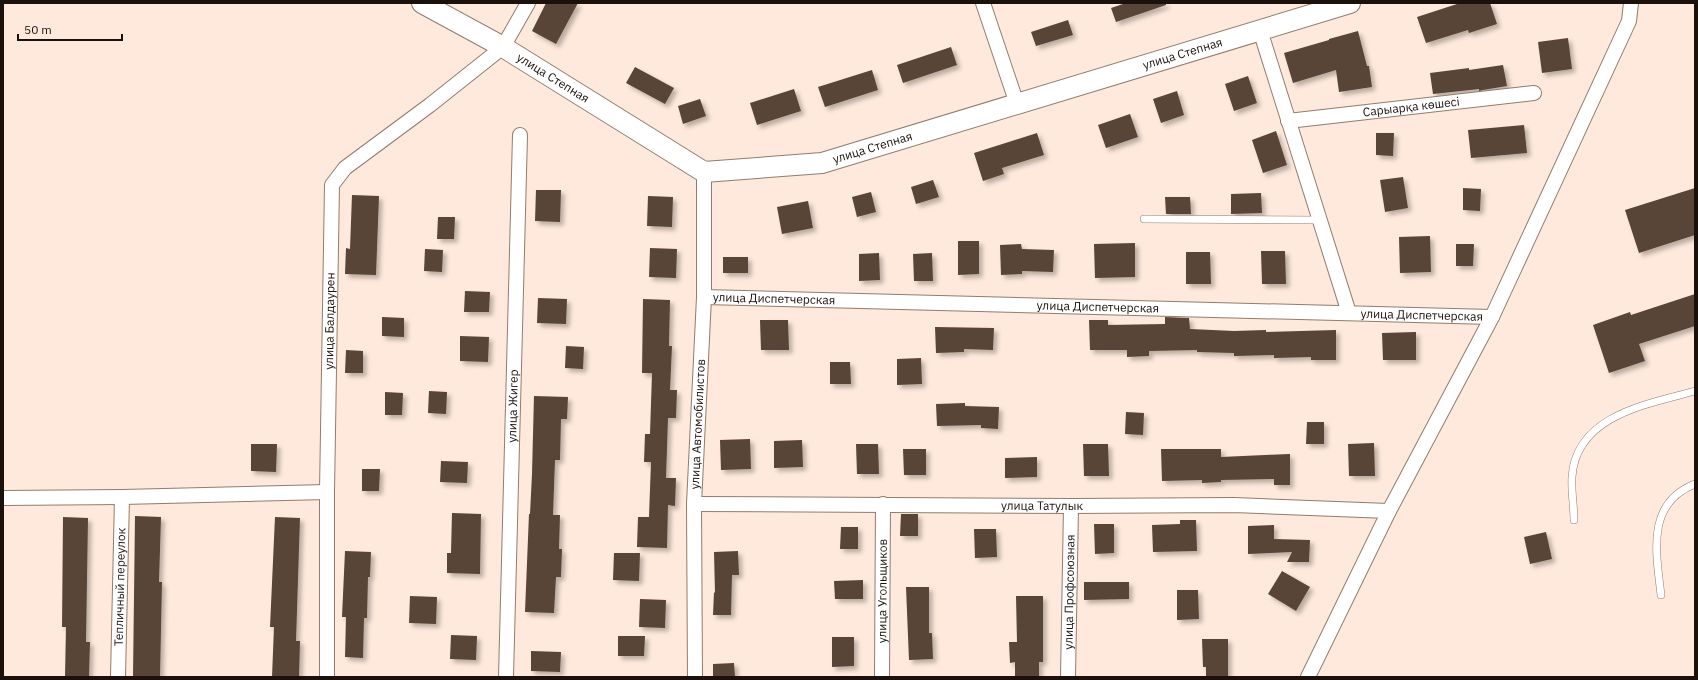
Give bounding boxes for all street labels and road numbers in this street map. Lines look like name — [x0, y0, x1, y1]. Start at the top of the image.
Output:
street label: улица Степная — [1141, 34, 1224, 72]
street label: улица Степная — [514, 49, 592, 106]
street label: Сарыарқа көшесі — [1362, 94, 1460, 119]
street label: улица Степная — [831, 128, 914, 166]
street label: улица Балдаурен — [321, 272, 338, 370]
street label: улица Диспетчерская — [713, 289, 835, 307]
street label: улица Диспетчерская — [1037, 297, 1159, 316]
street label: улица Диспетчерская — [1360, 306, 1483, 324]
street label: улица Автомобилистов — [687, 359, 708, 490]
street label: улица Жигер — [504, 369, 521, 443]
street label: улица Татулык — [1001, 498, 1083, 513]
street label: Тепличный переулок — [111, 527, 128, 646]
street label: улица Профсоюзная — [1060, 534, 1077, 650]
street label: улица Угольщиков — [874, 539, 890, 643]

